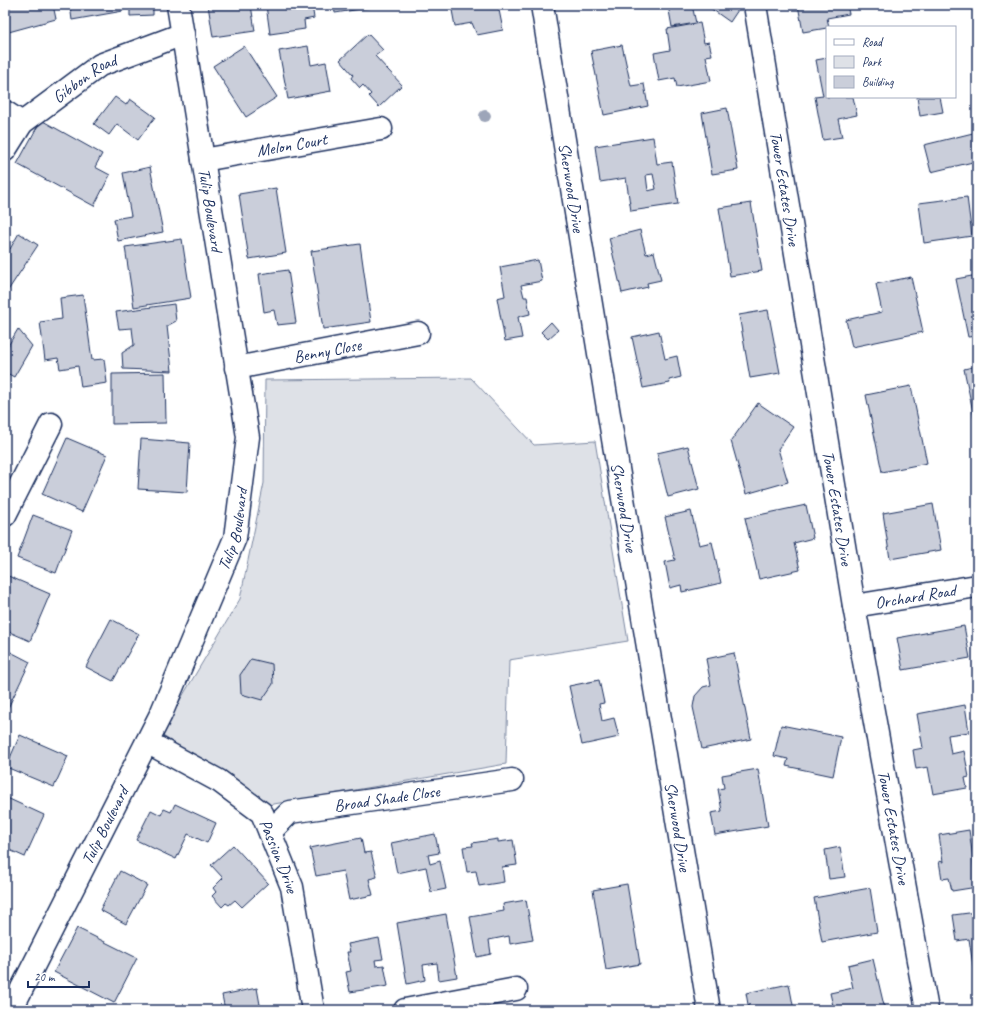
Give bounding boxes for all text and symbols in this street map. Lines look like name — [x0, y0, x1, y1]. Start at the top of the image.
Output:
legend — [826, 26, 956, 98]
text: Road — [862, 34, 884, 50]
street label: Gibbon Road — [48, 49, 122, 108]
text: Park — [862, 54, 883, 70]
text: Building — [862, 74, 894, 90]
street label: Melon Court — [255, 128, 331, 161]
street label: Tower Estates Drive — [765, 130, 805, 249]
street label: Sherwood Drive — [554, 141, 589, 235]
street label: Tulip Boulevard — [194, 167, 228, 256]
street label: Benny Close — [292, 334, 364, 368]
street label: Tower Estates Drive — [818, 450, 857, 569]
street label: Sherwood Drive — [606, 461, 642, 555]
street label: Tulip Boulevard — [213, 484, 253, 573]
street label: Orchard Road — [873, 579, 959, 613]
street label: Tower Estates Drive — [873, 769, 914, 888]
street label: Broad Shade Close — [333, 780, 442, 817]
street label: Tulip Boulevard — [77, 781, 134, 868]
street label: Sherwood Drive — [660, 781, 696, 874]
street label: Passion Drive — [255, 816, 303, 896]
scale bar — [28, 963, 89, 989]
text: 20 m — [34, 969, 56, 985]

